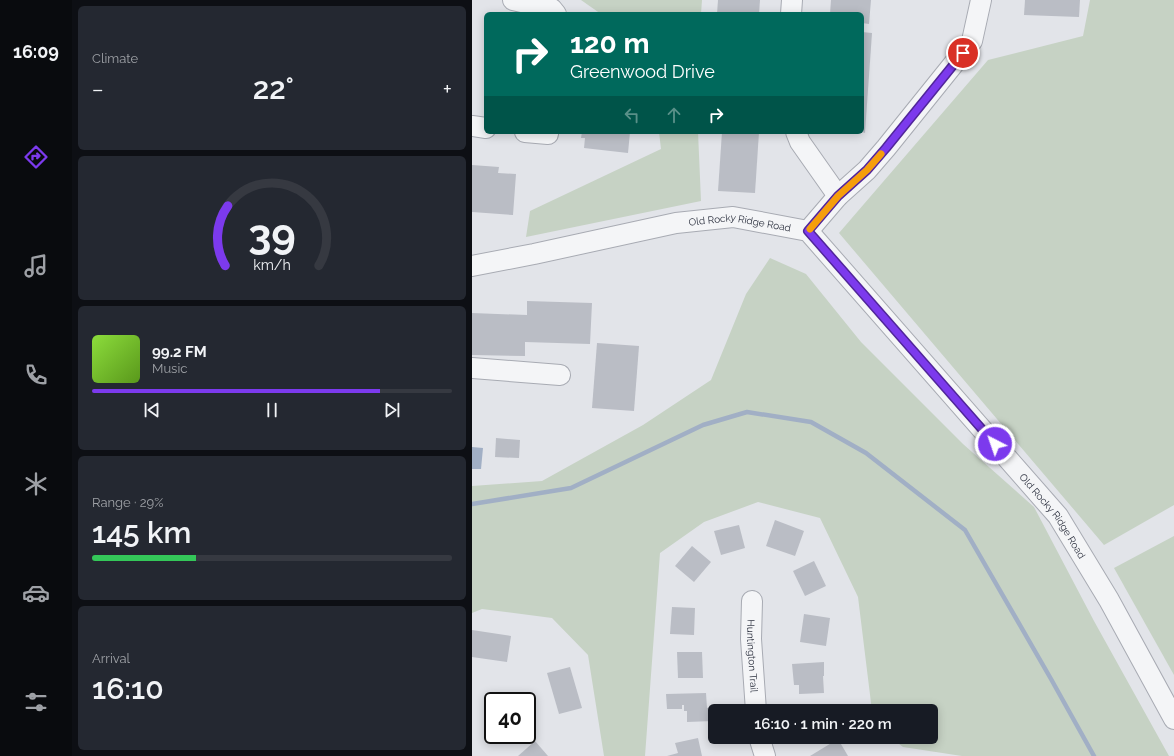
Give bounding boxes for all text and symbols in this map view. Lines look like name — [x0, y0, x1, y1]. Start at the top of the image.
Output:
text: 120 m — [570, 27, 650, 60]
icon: right — [504, 28, 556, 80]
pin — [946, 36, 980, 70]
text: 16:09 — [13, 41, 59, 62]
icon: arrive — [952, 42, 974, 64]
text: Climate — [92, 51, 138, 66]
text: Greenwood Drive — [570, 61, 715, 82]
text: 22° — [253, 71, 294, 106]
text: − — [92, 76, 104, 102]
text: + — [443, 76, 452, 102]
icon: left — [621, 104, 643, 126]
icon: ahead — [663, 104, 685, 126]
icon: right — [705, 104, 727, 126]
icon: directions — [22, 143, 50, 171]
text: 39 — [248, 210, 296, 259]
street label: Old Rocky Ridge Road — [688, 212, 792, 234]
icon: music — [22, 252, 50, 280]
text: km/h — [253, 257, 291, 273]
text: 99.2 FM — [152, 343, 207, 361]
icon: phone — [22, 361, 50, 389]
text: Music — [152, 361, 187, 376]
icon: previous — [141, 399, 163, 421]
icon: pause — [261, 399, 283, 421]
icon: next — [381, 399, 403, 421]
position arrow — [974, 423, 1016, 465]
icon: climate — [22, 470, 50, 498]
street label: Old Rocky Ridge Road — [1017, 471, 1087, 561]
text: Range · 29% — [92, 495, 163, 510]
text: 145 km — [92, 515, 191, 550]
icon: car — [22, 579, 50, 607]
street label: Huntington Trail — [745, 619, 760, 693]
text: Arrival — [92, 651, 130, 666]
text: 16:10 — [92, 671, 164, 706]
icon: filters — [22, 688, 50, 716]
speed limit sign: 40 — [484, 692, 536, 744]
text: 16:10 · 1 min · 220 m — [754, 715, 892, 733]

